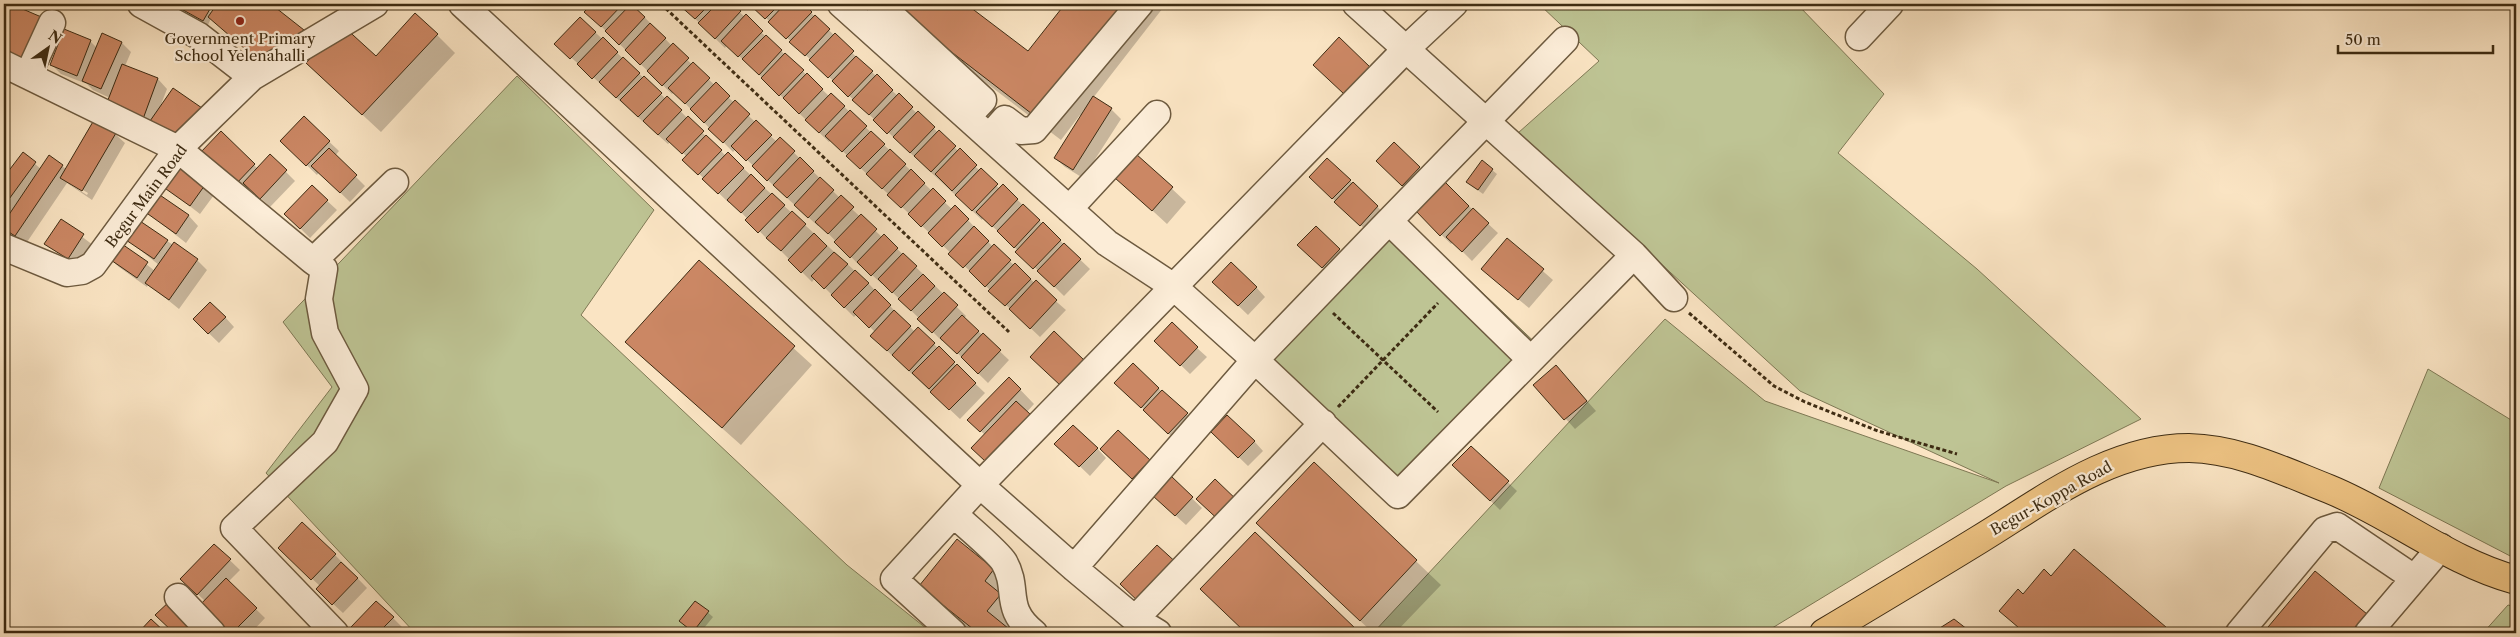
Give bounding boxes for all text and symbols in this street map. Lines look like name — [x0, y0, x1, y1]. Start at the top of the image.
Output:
marker: Government Primary School Yelenahalli — [234, 15, 246, 27]
north arrow — [22, 22, 72, 72]
scale bar — [2338, 22, 2492, 54]
text: N — [45, 26, 65, 48]
place label: Government Primary School Yelenahalli — [164, 29, 316, 65]
text: 50 m — [2345, 30, 2381, 49]
street label: Begur Main Road — [101, 141, 191, 251]
street label: Begur-Koppa Road — [1987, 457, 2115, 539]

